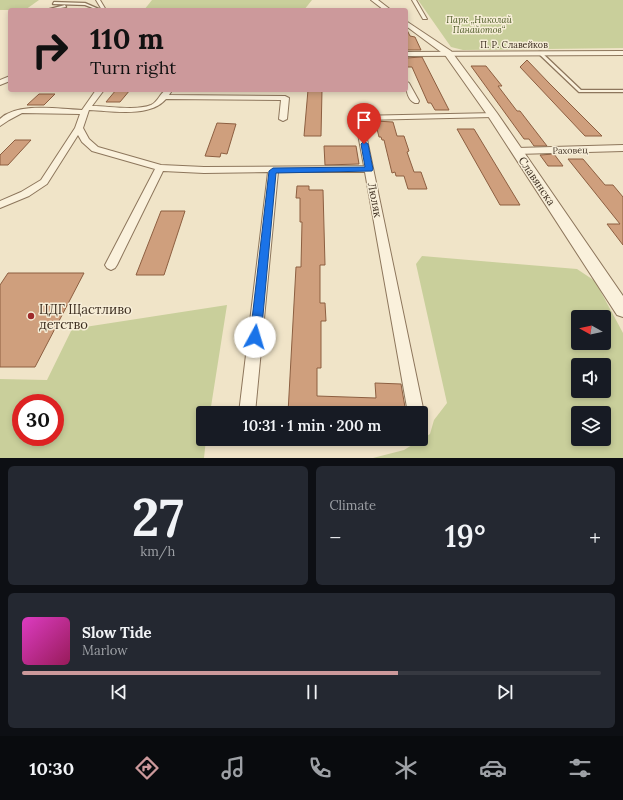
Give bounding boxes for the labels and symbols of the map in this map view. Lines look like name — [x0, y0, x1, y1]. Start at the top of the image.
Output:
park label: Парк „Николай Панайотов“ — [446, 14, 512, 35]
street label: П. Р. Славейков — [480, 39, 548, 50]
pin — [347, 103, 381, 144]
street label: Раховец — [552, 144, 588, 156]
street label: Славянска — [516, 154, 559, 208]
street label: Люляк — [365, 182, 385, 219]
place label: ЦДГ Щастливо детство — [39, 301, 132, 333]
north arrow — [571, 310, 611, 350]
marker: ЦДГ Щастливо детство — [26, 311, 36, 321]
position arrow — [234, 316, 276, 358]
speed limit sign: 30 — [12, 394, 64, 446]

